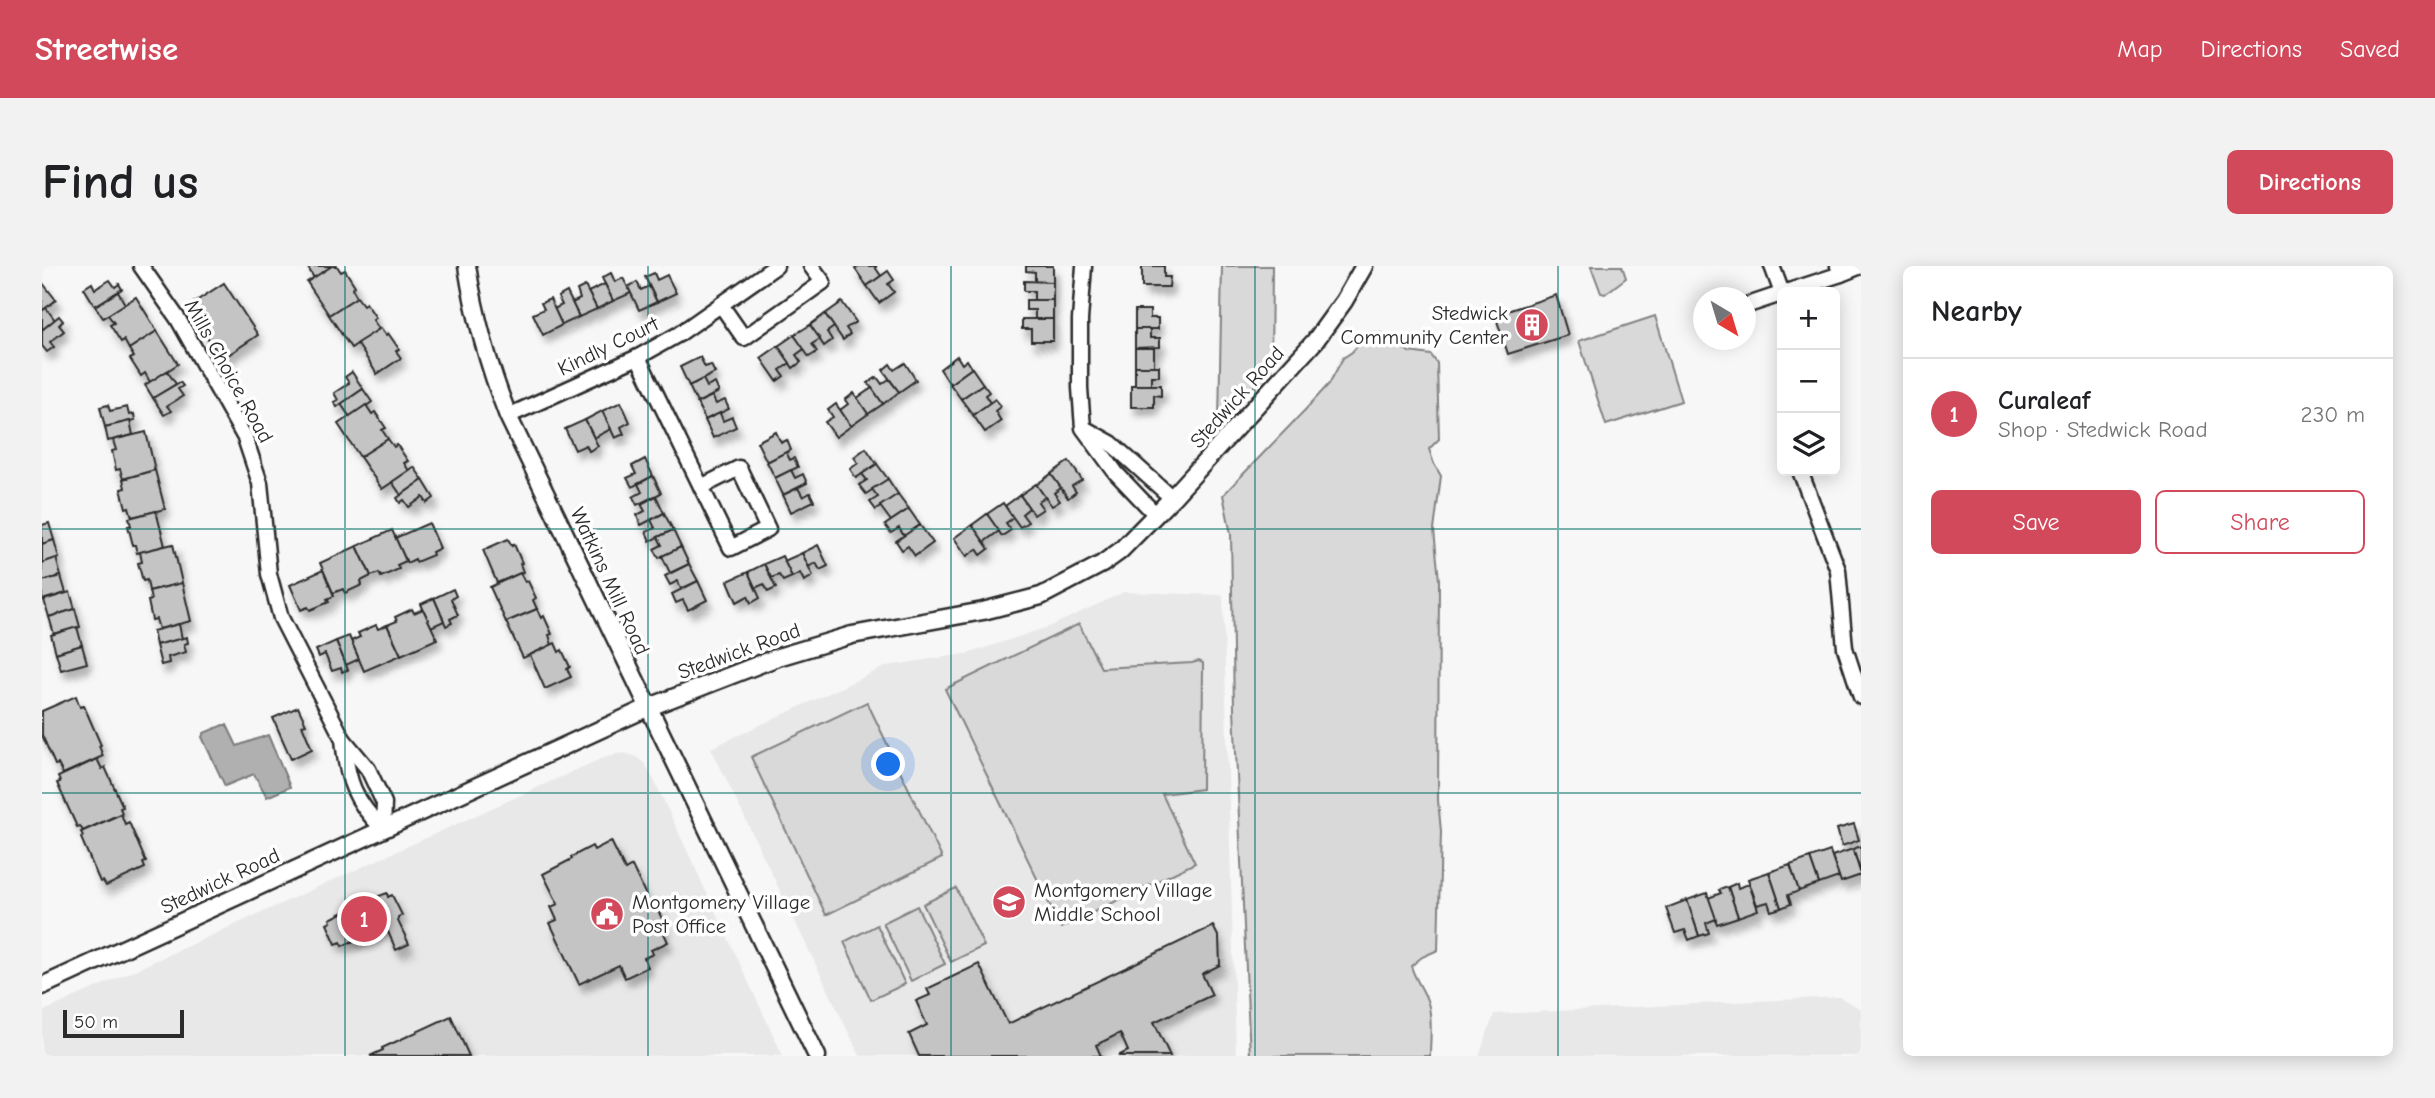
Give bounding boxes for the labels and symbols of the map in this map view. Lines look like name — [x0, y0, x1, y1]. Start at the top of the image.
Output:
north arrow — [1693, 287, 1756, 350]
street label: Mills Choice Road — [180, 295, 278, 447]
place label: Stedwick Community Center — [1340, 301, 1509, 349]
building icon: Stedwick Community Center — [1513, 306, 1551, 344]
street label: Kindly Court — [554, 311, 663, 381]
street label: Stedwick Road — [1185, 341, 1289, 453]
street label: Watkins Mill Road — [565, 503, 655, 659]
street label: Stedwick Road — [674, 618, 804, 684]
your location — [871, 747, 905, 781]
street label: Stedwick Road — [157, 843, 283, 919]
place label: Montgomery Village Middle School — [1034, 878, 1212, 926]
school or university icon: Montgomery Village Middle School — [990, 883, 1028, 921]
place label: Montgomery Village Post Office — [632, 890, 810, 938]
pin: 1 — [341, 893, 387, 945]
public building icon: Montgomery Village Post Office — [588, 895, 626, 933]
scale bar — [63, 1007, 184, 1039]

